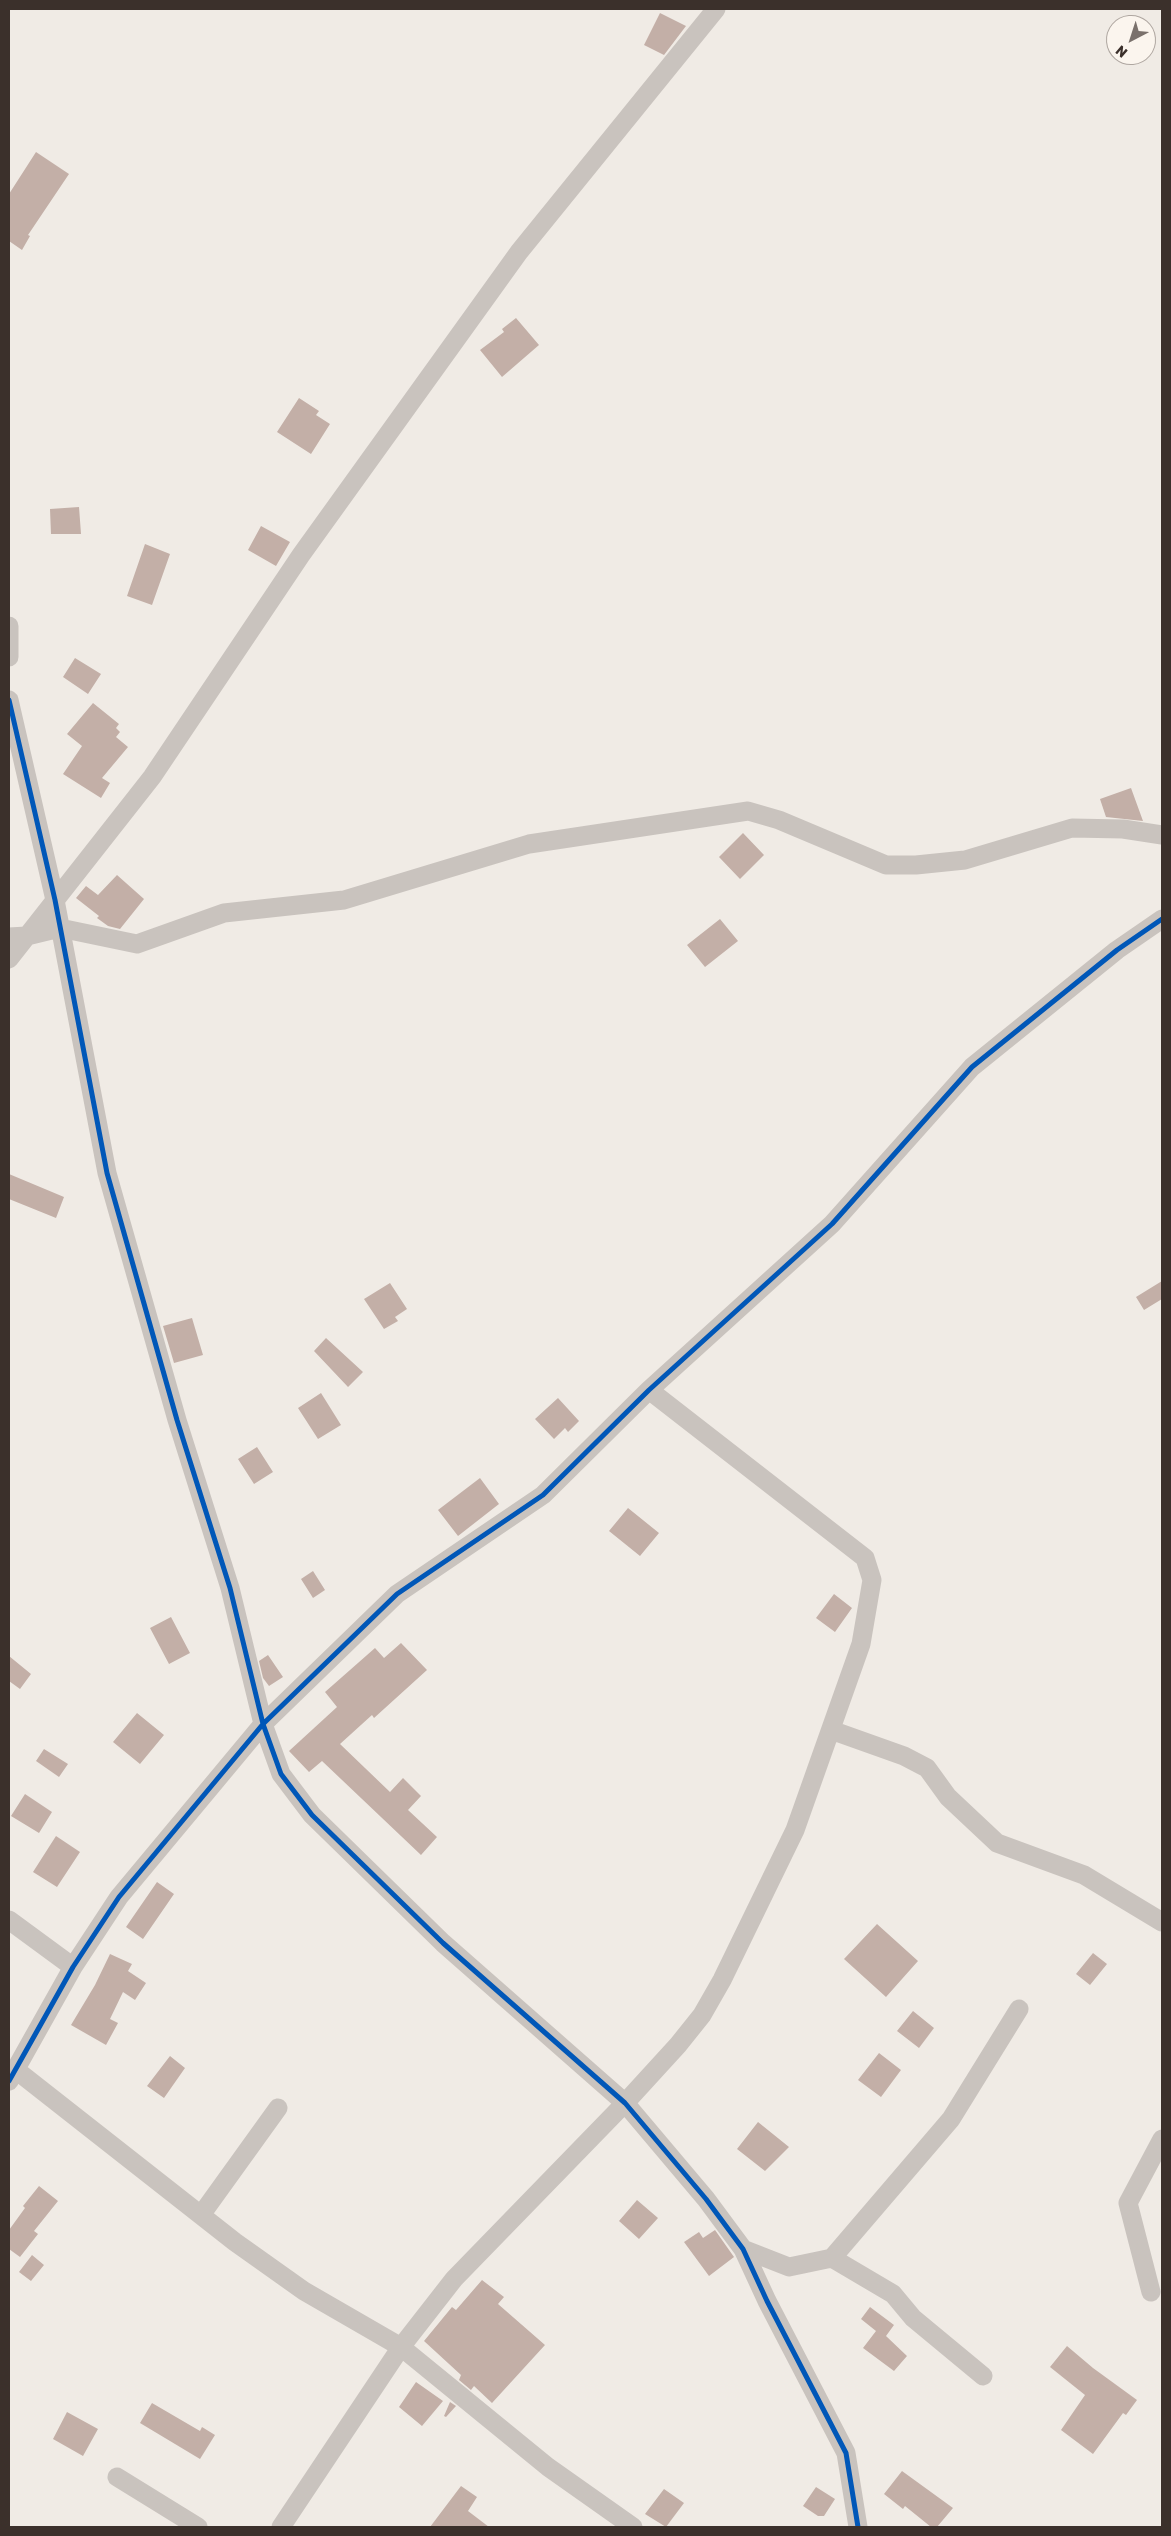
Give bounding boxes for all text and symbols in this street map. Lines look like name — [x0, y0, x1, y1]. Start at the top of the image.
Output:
north arrow — [1106, 15, 1156, 65]
text: N — [1112, 41, 1131, 61]

